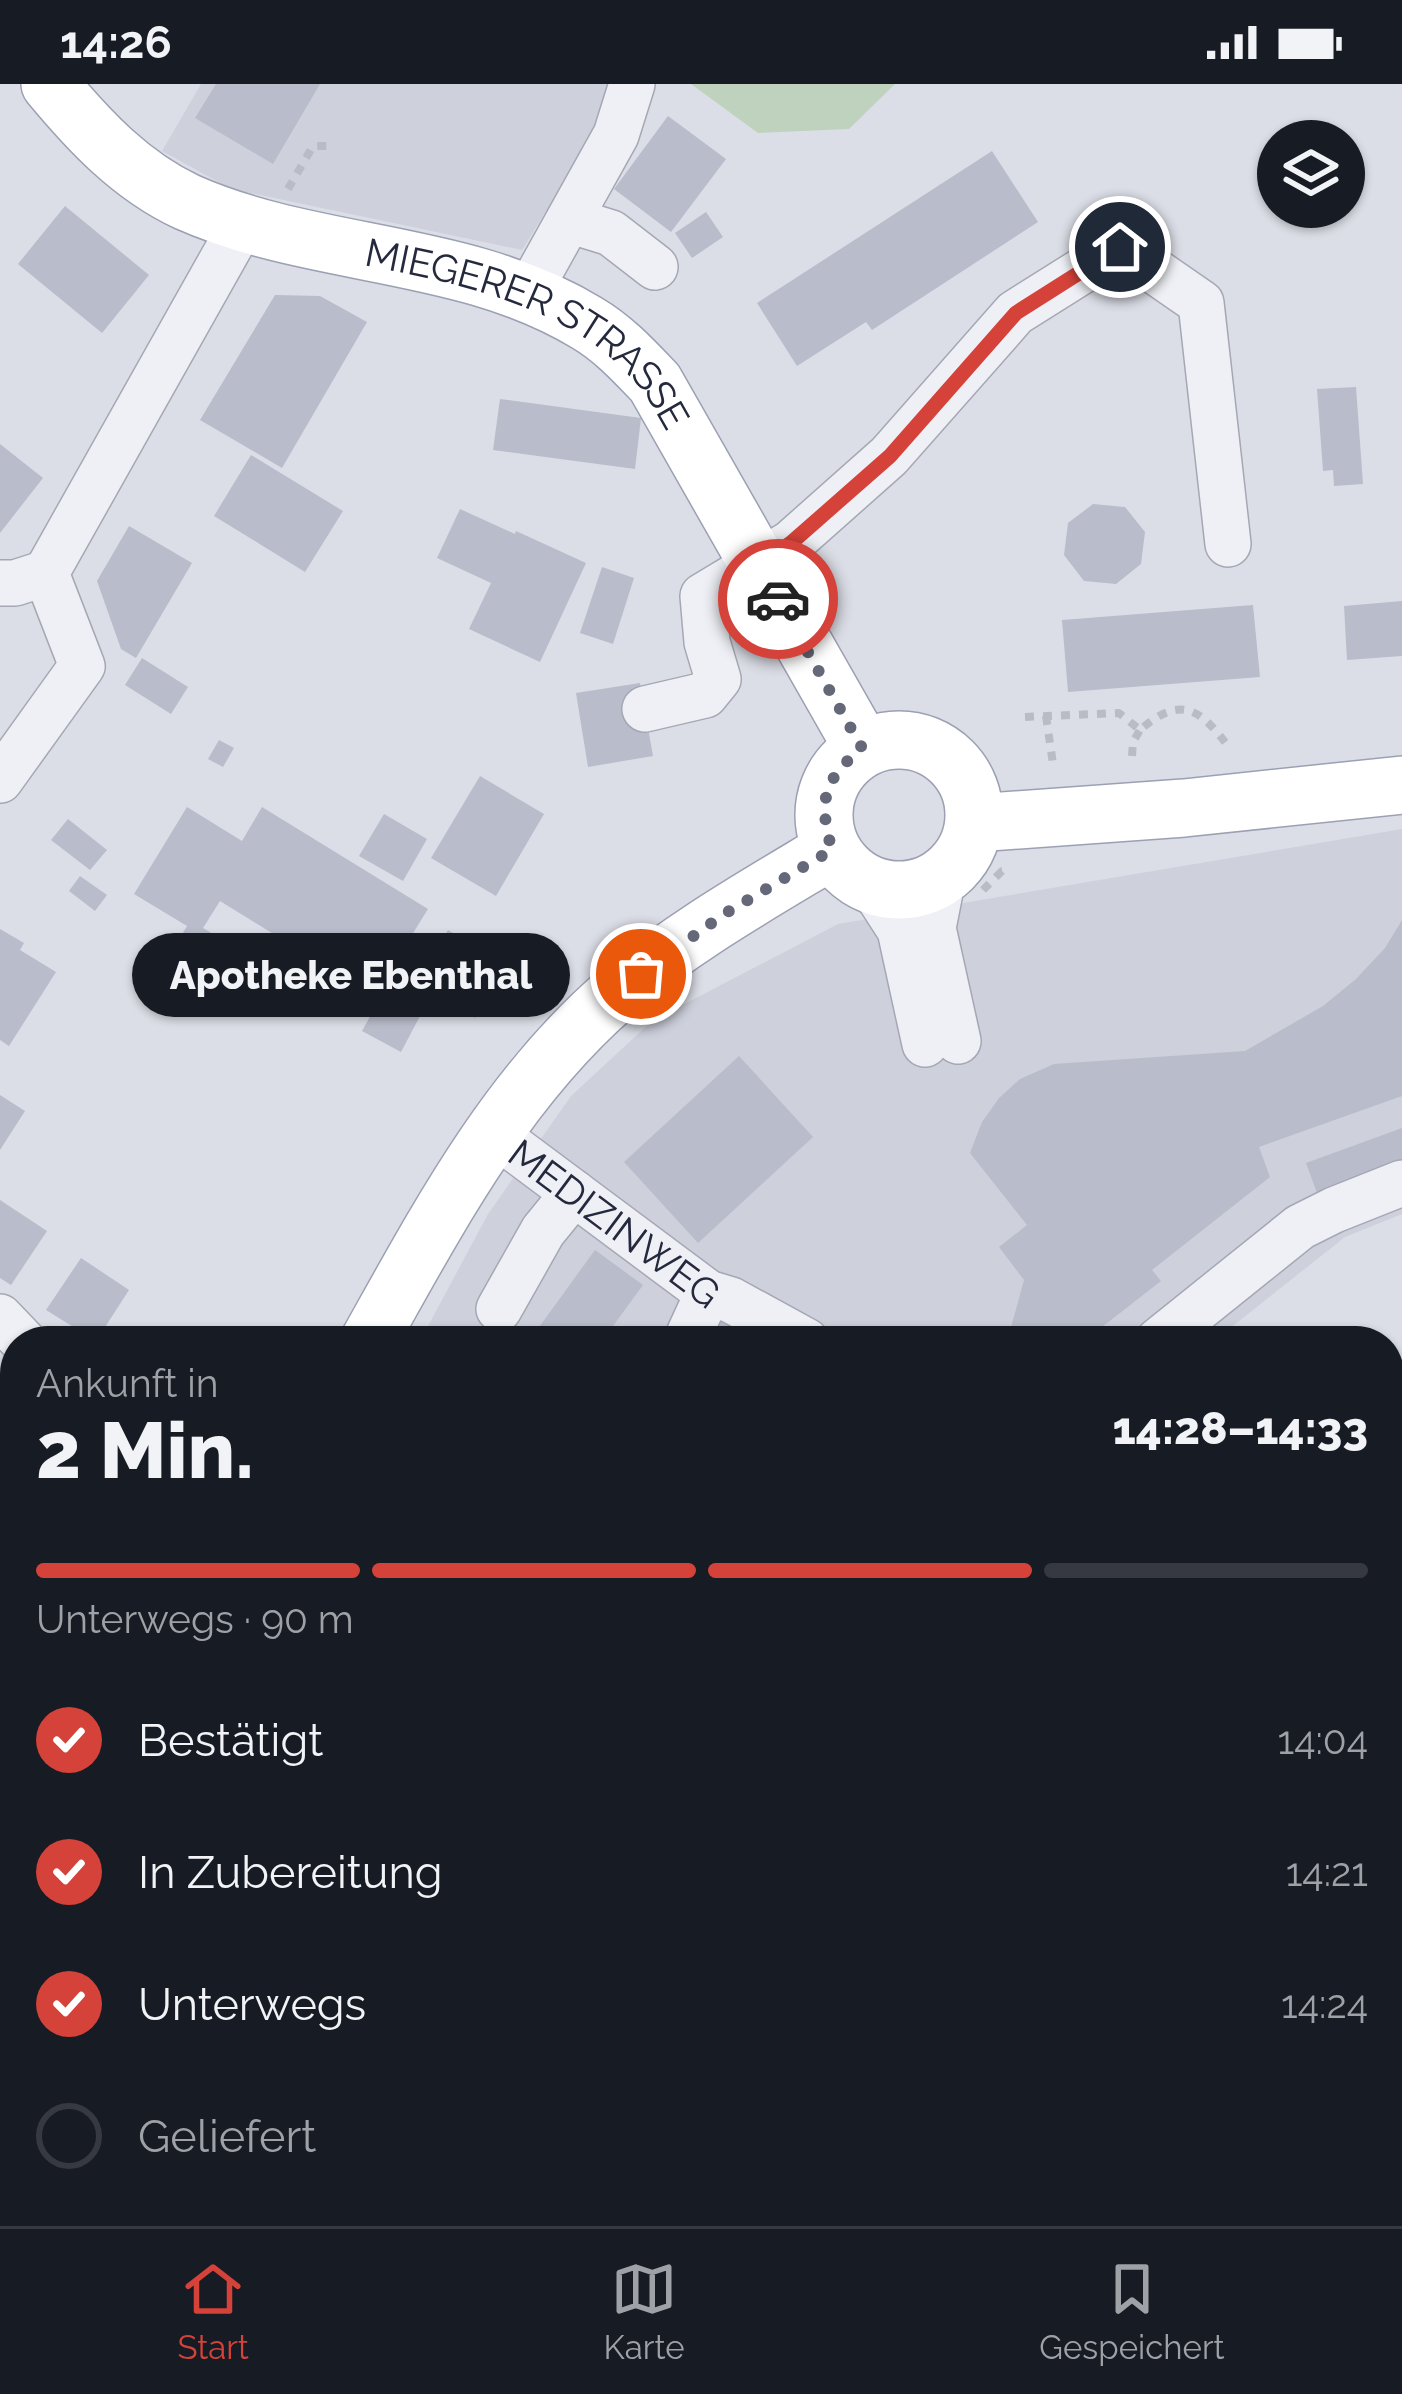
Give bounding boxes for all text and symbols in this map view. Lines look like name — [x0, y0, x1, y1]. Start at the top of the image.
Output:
text: 14:26 — [60, 16, 172, 69]
map controls — [1257, 120, 1365, 228]
button: layers — [1257, 120, 1365, 228]
pin — [1069, 196, 1171, 298]
icon: home — [1087, 214, 1153, 280]
street label: MIEGERER STRASSE — [361, 229, 699, 437]
courier — [718, 539, 838, 659]
icon: car — [745, 566, 811, 632]
pin — [590, 923, 692, 1025]
callout: Apotheke Ebenthal — [131, 932, 569, 1016]
icon: bag — [608, 941, 674, 1007]
text: Apotheke Ebenthal — [170, 952, 532, 998]
street label: MEDIZINWEG — [500, 1130, 729, 1317]
text: Ankunft in — [36, 1360, 219, 1406]
text: 14:28–14:33 — [1112, 1402, 1368, 1455]
text: 2 Min. — [36, 1405, 254, 1496]
text: Unterwegs · 90 m — [36, 1596, 354, 1642]
icon: check — [36, 1707, 102, 1773]
text: Bestätigt — [138, 1714, 323, 1767]
text: 14:04 — [1278, 1717, 1368, 1763]
icon: check — [36, 1839, 102, 1905]
text: In Zubereitung — [138, 1846, 443, 1899]
text: 14:21 — [1286, 1849, 1368, 1895]
icon: check — [36, 1971, 102, 2037]
text: Unterwegs — [138, 1978, 366, 2031]
text: 14:24 — [1281, 1981, 1368, 2027]
text: Geliefert — [138, 2110, 316, 2163]
tab: Start — [177, 2256, 249, 2367]
tab: Karte — [604, 2256, 685, 2367]
tab: Gespeichert — [1039, 2256, 1225, 2367]

